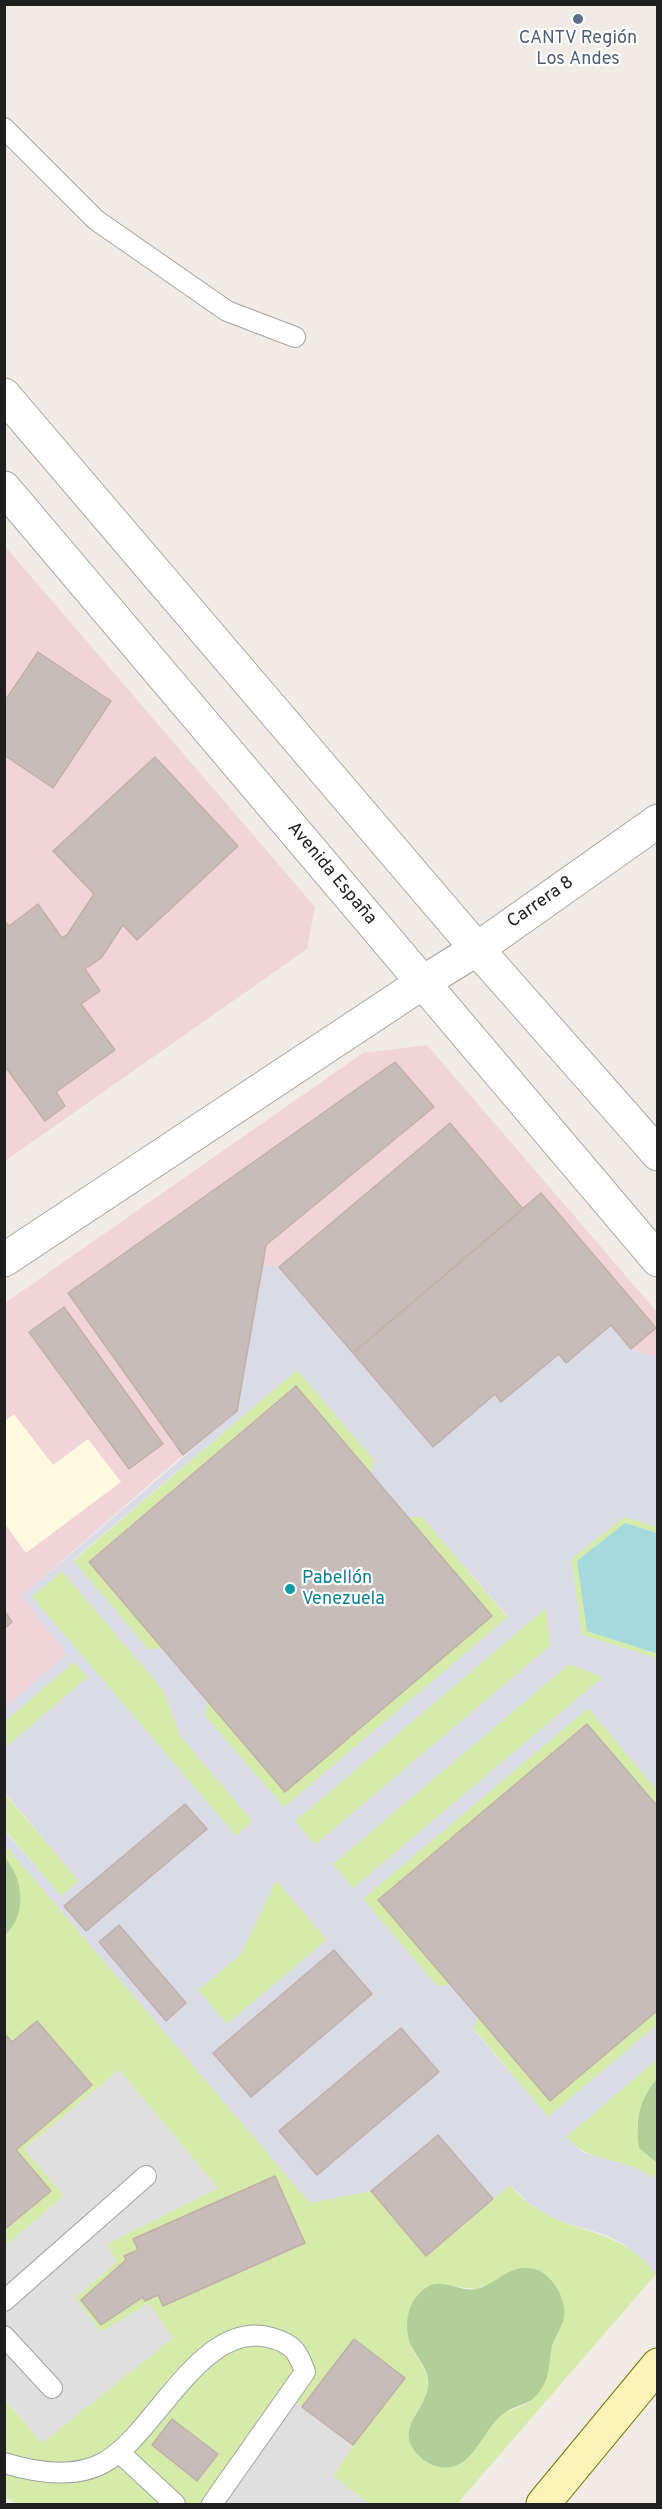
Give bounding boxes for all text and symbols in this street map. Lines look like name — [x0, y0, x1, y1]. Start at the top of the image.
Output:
marker: CANTV Región Los Andes — [571, 12, 585, 26]
place label: CANTV Región Los Andes — [519, 28, 637, 70]
street label: Avenida España — [282, 818, 380, 930]
street label: Carrera 8 — [504, 872, 578, 934]
place label: Pabellón Venezuela — [302, 1568, 385, 1610]
marker: Pabellón Venezuela — [283, 1582, 297, 1596]

